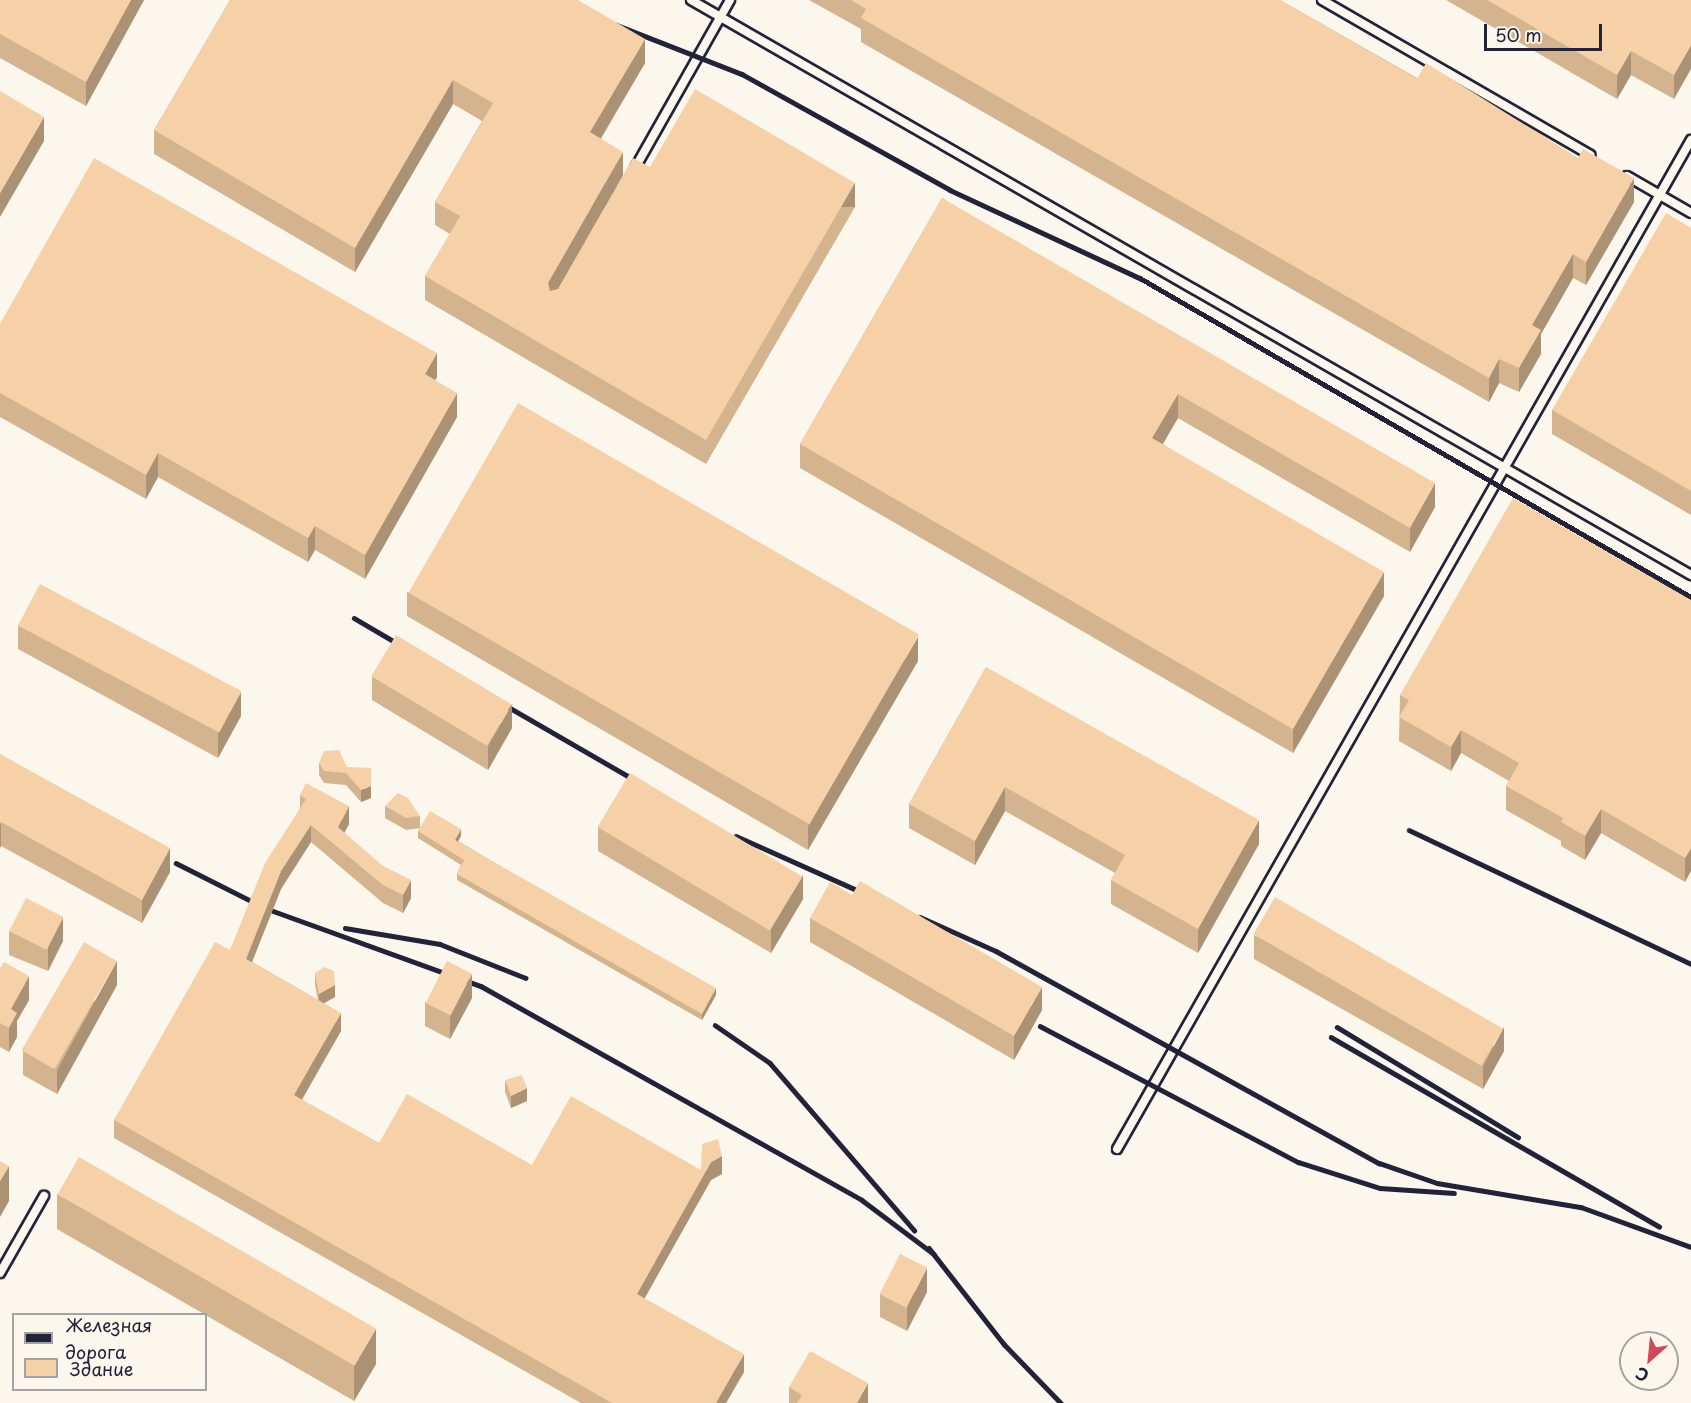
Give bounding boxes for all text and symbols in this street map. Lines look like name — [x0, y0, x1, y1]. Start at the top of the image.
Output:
scale bar — [1487, 12, 1606, 50]
text: 50 m — [1495, 21, 1542, 48]
text: Железная дорога — [65, 1311, 152, 1365]
legend — [12, 1313, 207, 1391]
north arrow — [1619, 1331, 1679, 1391]
text: Здание — [70, 1355, 133, 1382]
text: С — [1631, 1362, 1653, 1389]

